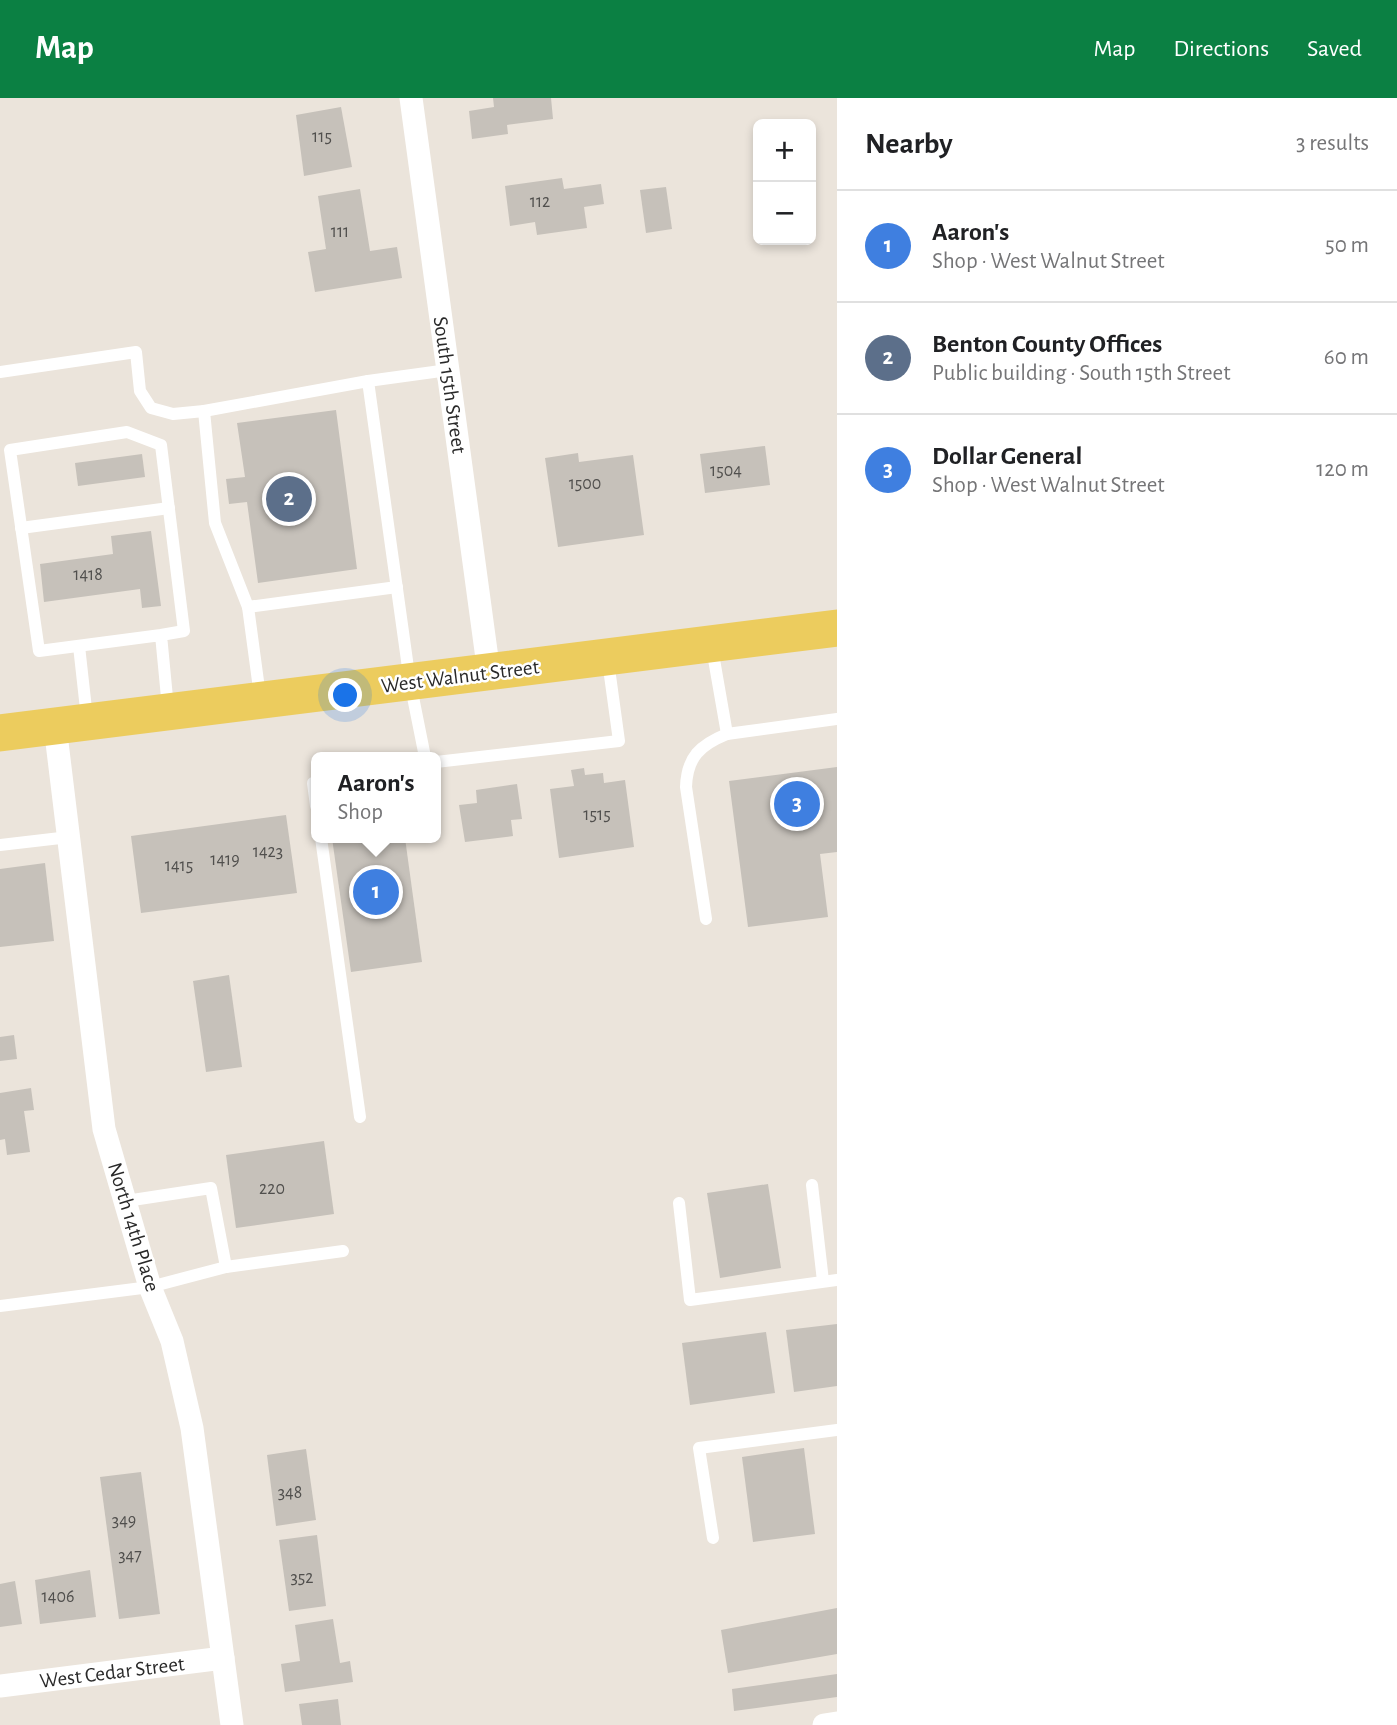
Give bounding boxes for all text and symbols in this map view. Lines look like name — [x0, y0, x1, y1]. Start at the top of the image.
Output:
text: Map — [35, 32, 94, 65]
text: Map — [1093, 37, 1135, 61]
text: Directions — [1173, 37, 1269, 61]
text: Saved — [1307, 37, 1362, 61]
map controls — [753, 119, 816, 245]
button: + — [753, 119, 816, 182]
house number: 115 — [312, 128, 332, 146]
text: Nearby — [865, 129, 953, 159]
text: 3 results — [1296, 132, 1369, 155]
button: − — [753, 182, 816, 245]
house number: 112 — [530, 193, 550, 211]
text: Aaron's — [932, 219, 1009, 245]
house number: 111 — [331, 223, 349, 241]
text: 1 — [884, 234, 892, 257]
text: 50 m — [1325, 234, 1369, 257]
text: Shop · West Walnut Street — [932, 250, 1165, 273]
street label: South 15th Street — [429, 315, 470, 455]
text: Benton County Offices — [932, 331, 1162, 357]
text: 2 — [883, 346, 893, 369]
text: 60 m — [1324, 346, 1369, 369]
text: Public building · South 15th Street — [932, 362, 1231, 385]
text: Dollar General — [932, 443, 1082, 469]
text: 3 — [883, 458, 893, 481]
text: 120 m — [1316, 458, 1369, 481]
house number: 1504 — [710, 462, 742, 480]
pin: 2 — [266, 473, 312, 525]
text: Shop · West Walnut Street — [932, 474, 1165, 497]
house number: 1500 — [569, 475, 601, 493]
house number: 1418 — [73, 566, 103, 584]
street label: West Walnut Street — [380, 656, 541, 697]
your location — [328, 678, 362, 712]
popup — [311, 752, 441, 843]
text: Aaron's — [337, 770, 415, 796]
pin: 3 — [774, 778, 820, 830]
text: Shop — [337, 801, 383, 824]
house number: 1515 — [583, 806, 611, 824]
house number: 1423 — [253, 843, 283, 861]
house number: 1419 — [210, 851, 240, 869]
house number: 1415 — [165, 857, 193, 875]
pin: 1 — [353, 866, 399, 918]
street label: North 14th Place — [104, 1160, 163, 1294]
house number: 220 — [259, 1180, 285, 1198]
house number: 348 — [278, 1484, 302, 1502]
house number: 349 — [112, 1512, 136, 1530]
house number: 347 — [118, 1547, 142, 1565]
house number: 352 — [290, 1569, 314, 1587]
house number: 1406 — [42, 1588, 74, 1606]
street label: West Cedar Street — [38, 1653, 186, 1692]

